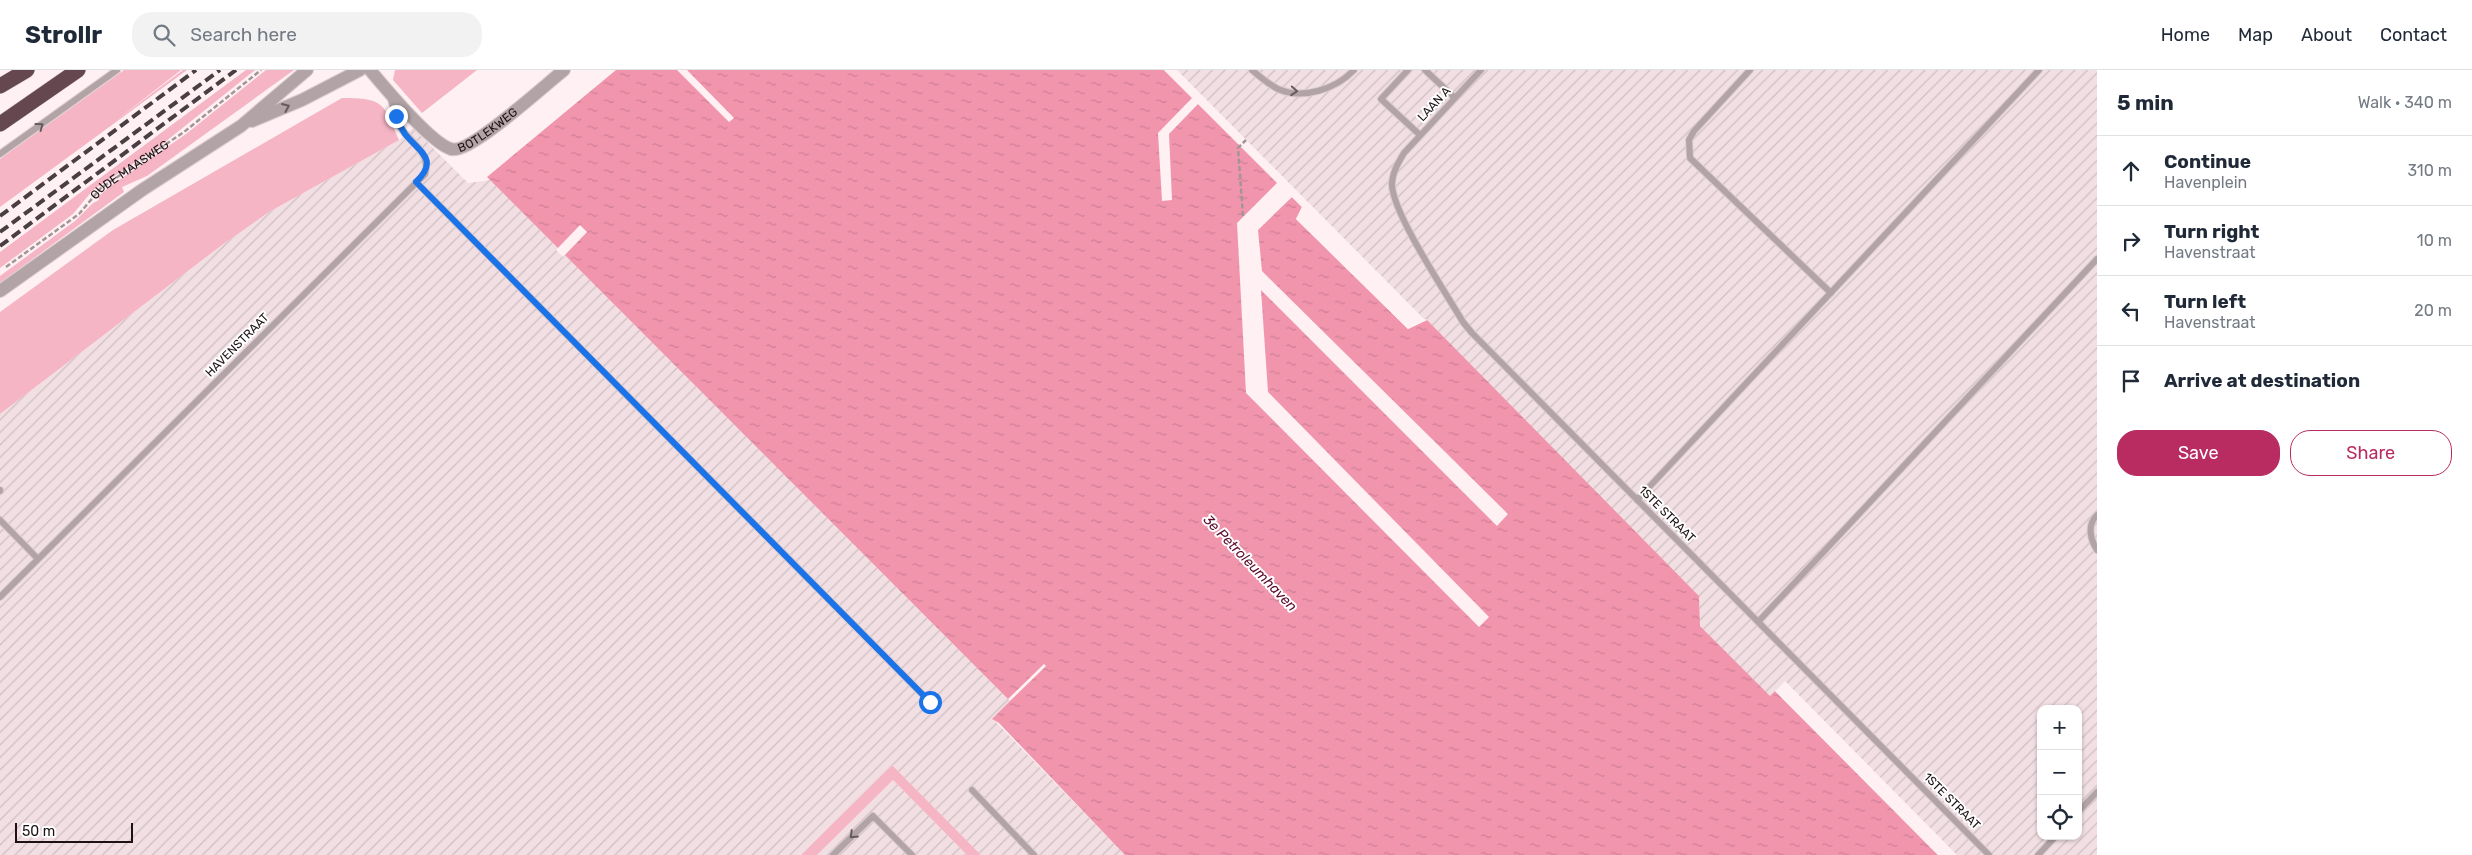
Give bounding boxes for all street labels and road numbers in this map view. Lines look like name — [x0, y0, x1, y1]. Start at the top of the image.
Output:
street label: LAAN A — [1415, 84, 1453, 124]
street label: BOTLEKWEG — [456, 105, 520, 155]
street label: OUDE MAASWEG — [87, 137, 171, 202]
street label: HAVENSTRAAT — [202, 310, 272, 380]
street label: 1STE STRAAT — [1636, 483, 1698, 545]
street label: 1STE STRAAT — [1921, 770, 1983, 832]

